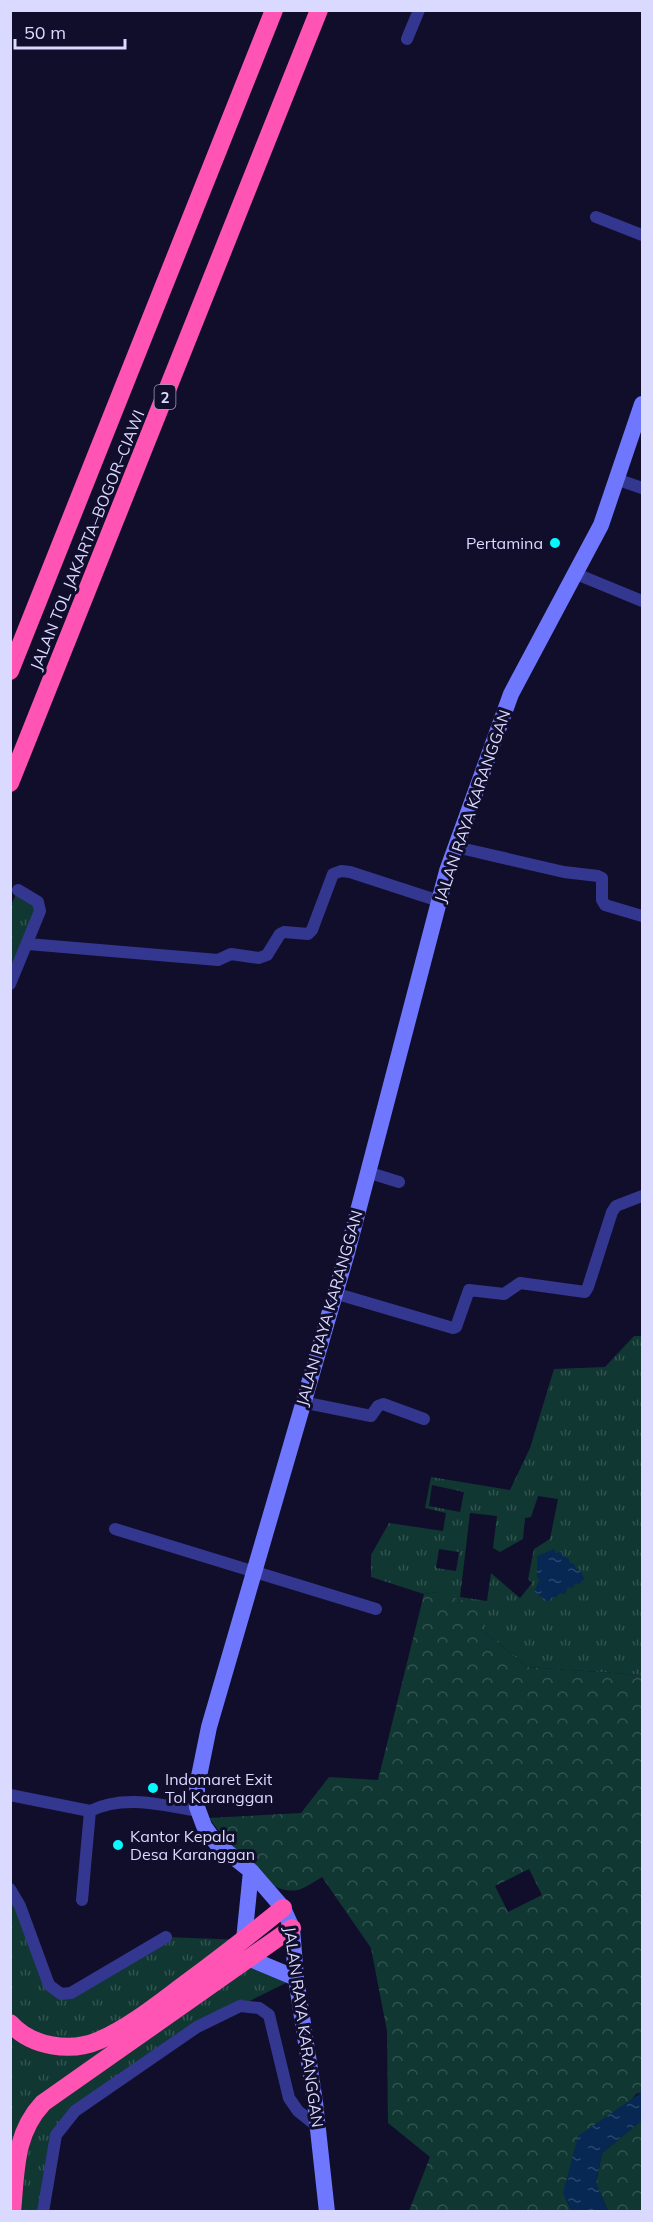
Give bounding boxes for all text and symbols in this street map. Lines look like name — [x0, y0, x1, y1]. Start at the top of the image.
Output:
scale bar — [15, 12, 124, 50]
text: 50 m — [24, 21, 66, 44]
road number: 2 — [154, 385, 176, 409]
street label: JALAN TOL JAKARTA–BOGOR–CIAWI — [26, 407, 148, 673]
place label: Pertamina — [466, 533, 543, 553]
marker: Pertamina — [548, 536, 562, 550]
street label: JALAN RAYA KARANGGAN — [430, 707, 514, 905]
street label: JALAN RAYA KARANGGAN — [291, 1208, 367, 1408]
place label: Indomaret Exit Tol Karanggan — [165, 1769, 273, 1807]
marker: Indomaret Exit Tol Karanggan — [146, 1781, 160, 1795]
place label: Kantor Kepala Desa Karanggan — [130, 1826, 255, 1864]
marker: Kantor Kepala Desa Karanggan — [111, 1838, 125, 1852]
street label: JALAN RAYA KARANGGAN — [280, 1925, 328, 2129]

